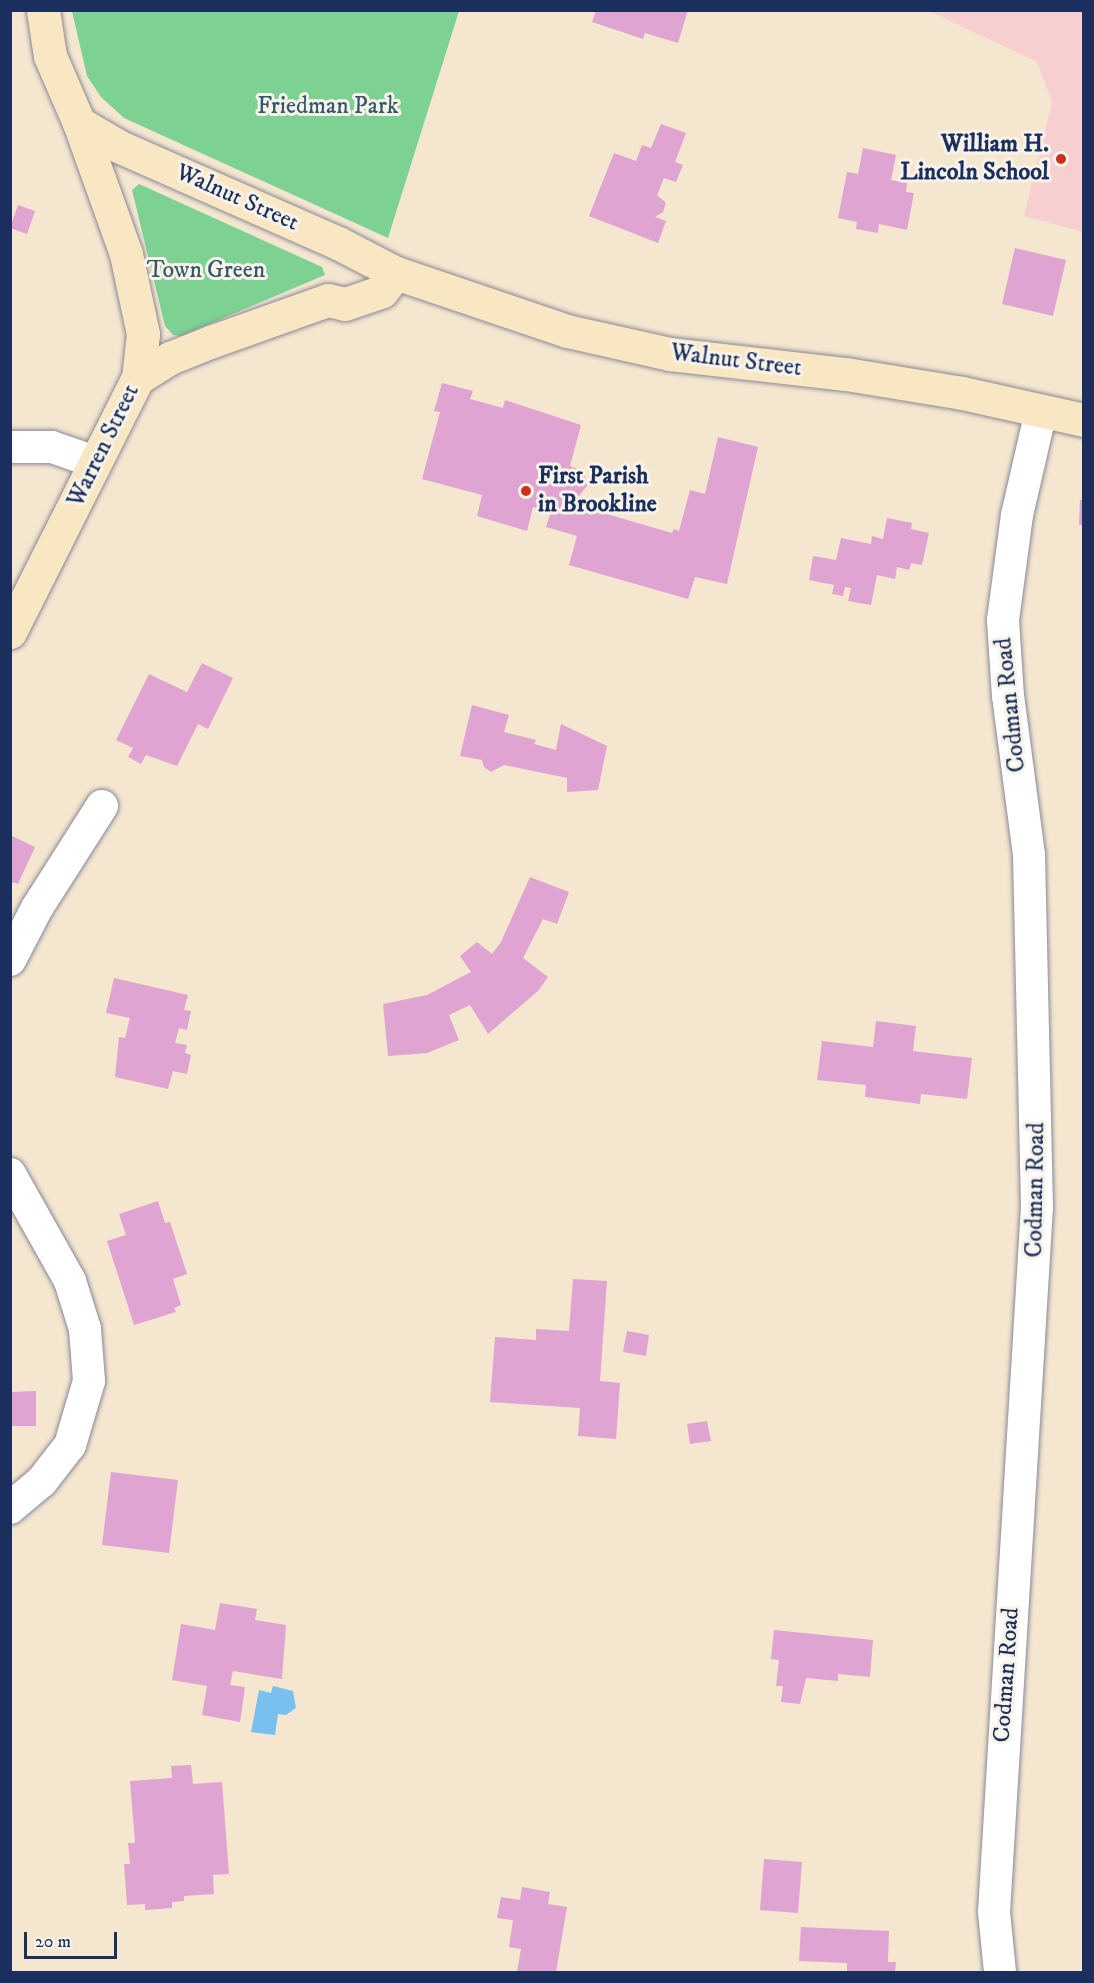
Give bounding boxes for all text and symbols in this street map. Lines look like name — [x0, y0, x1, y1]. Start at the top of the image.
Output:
park label: Friedman Park — [257, 93, 399, 121]
place label: William H. Lincoln School — [900, 131, 1049, 187]
marker: William H. Lincoln School — [1054, 152, 1068, 166]
street label: Walnut Street — [171, 158, 303, 238]
park label: Town Green — [147, 257, 265, 285]
street label: Walnut Street — [669, 339, 803, 383]
street label: Warren Street — [62, 380, 146, 512]
place label: First Parish in Brookline — [538, 463, 657, 519]
marker: First Parish in Brookline — [519, 484, 533, 498]
street label: Codman Road — [990, 636, 1032, 774]
street label: Codman Road — [1020, 1122, 1052, 1258]
street label: Codman Road — [988, 1607, 1026, 1743]
scale bar — [27, 1920, 120, 1958]
text: 20 m — [35, 1931, 71, 1953]

